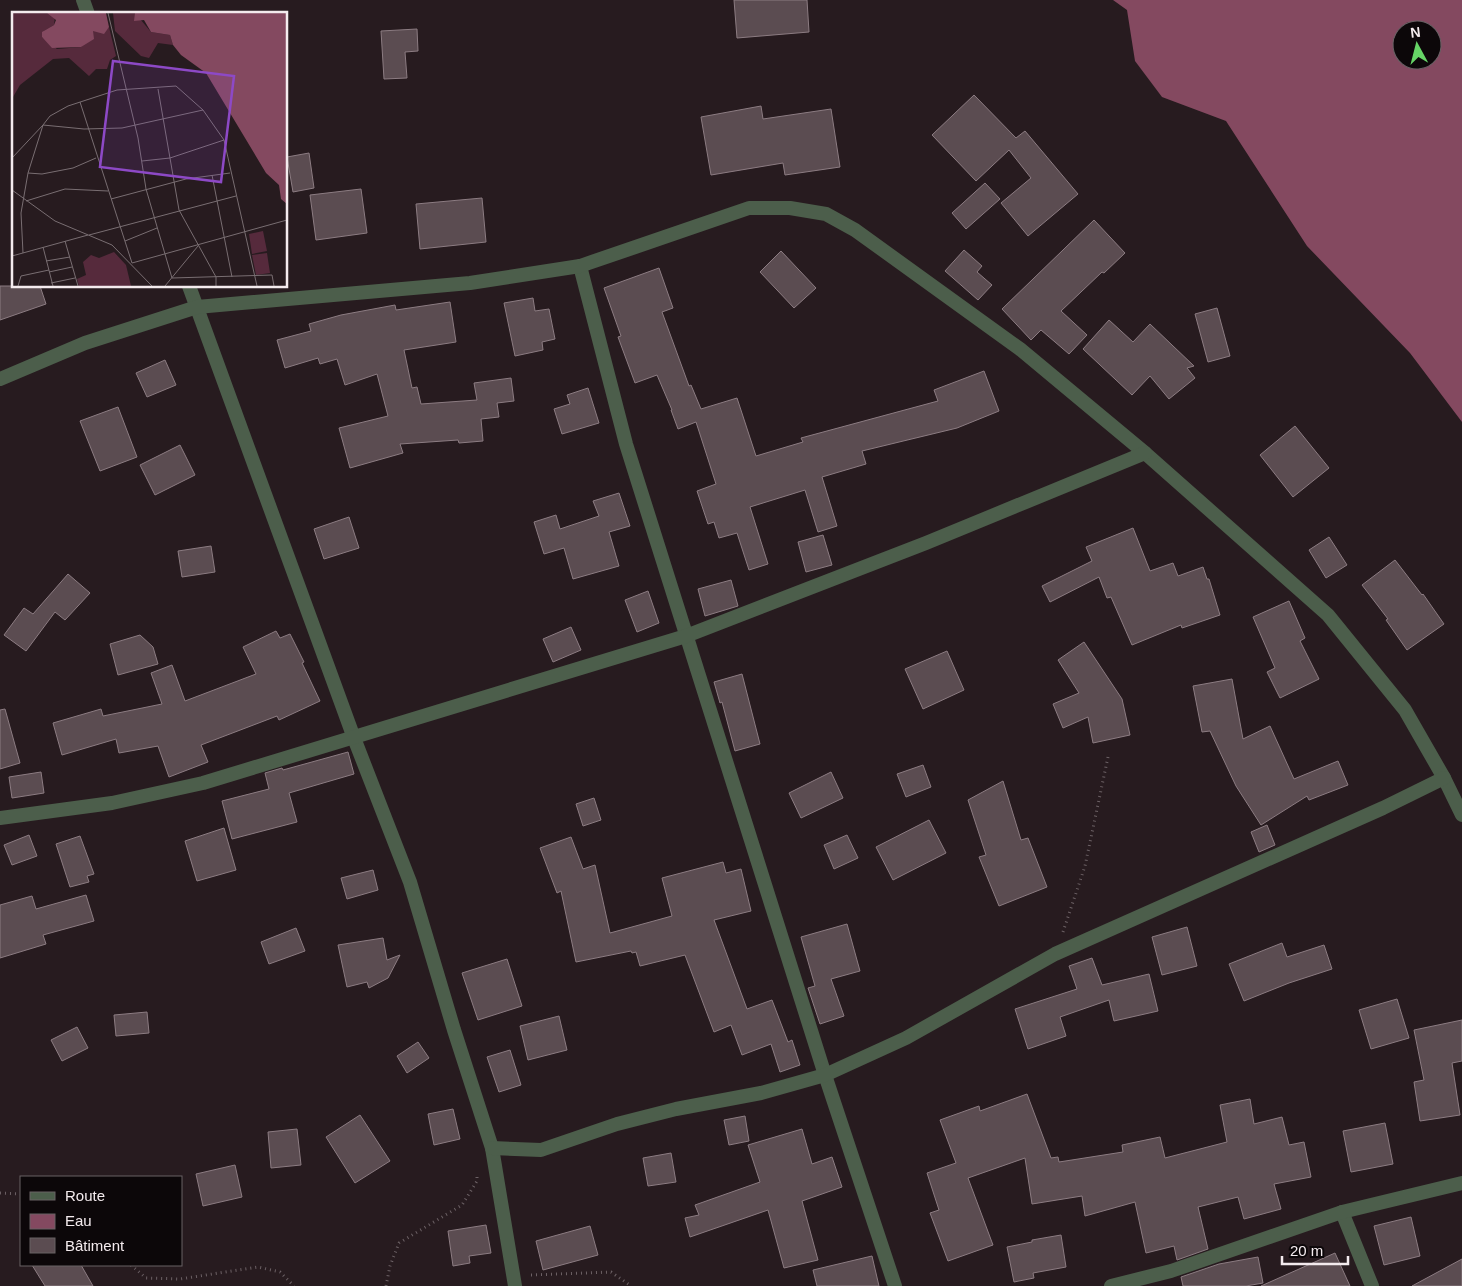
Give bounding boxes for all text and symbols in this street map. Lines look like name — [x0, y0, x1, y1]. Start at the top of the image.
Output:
inset map — [12, 12, 288, 288]
north arrow — [1392, 20, 1442, 70]
text: N — [1409, 24, 1421, 41]
legend — [20, 1176, 182, 1266]
text: Route — [65, 1187, 105, 1204]
text: Eau — [65, 1212, 92, 1229]
scale bar — [1282, 1234, 1348, 1266]
text: Bâtiment — [65, 1237, 125, 1254]
text: 20 m — [1290, 1242, 1323, 1259]

